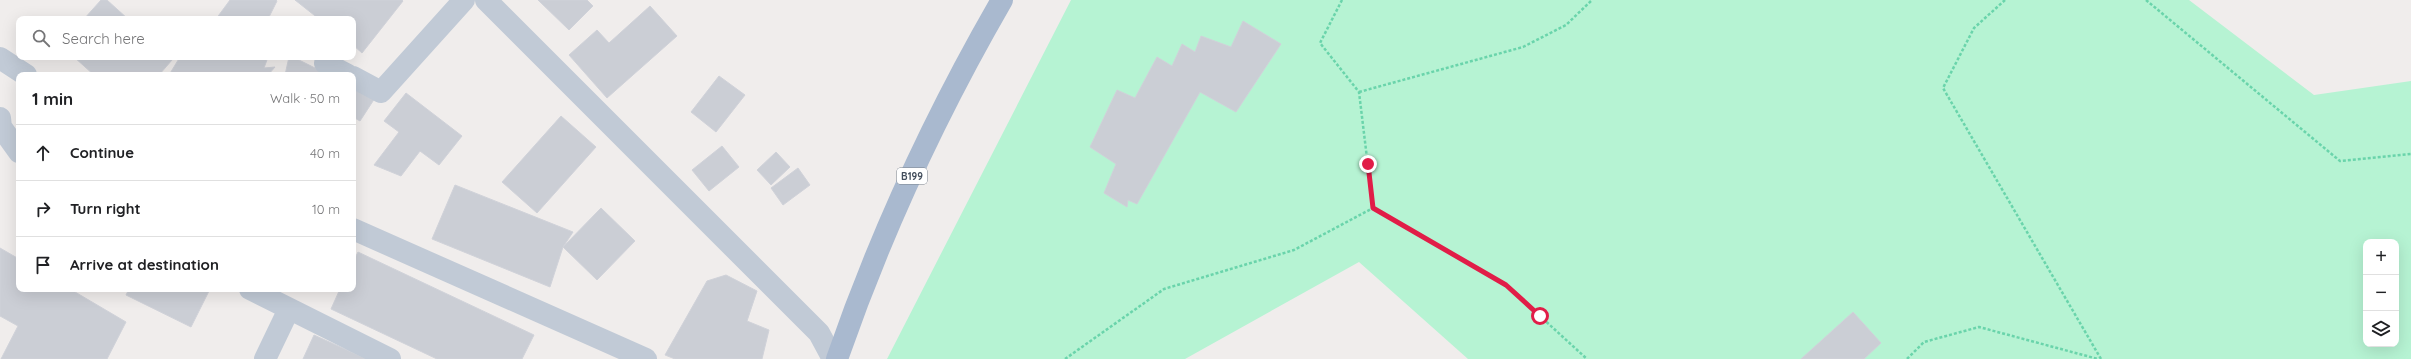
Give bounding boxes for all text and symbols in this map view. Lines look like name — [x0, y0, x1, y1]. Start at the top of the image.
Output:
search box — [16, 16, 356, 60]
icon: search — [30, 27, 52, 49]
text: Search here — [62, 29, 145, 48]
text: 1 min — [32, 88, 73, 109]
text: Walk · 50 m — [270, 90, 340, 106]
icon: ahead — [32, 142, 54, 164]
text: Continue — [70, 143, 134, 162]
text: 40 m — [310, 145, 340, 161]
route end — [1359, 155, 1377, 173]
road number: B199 — [897, 168, 927, 184]
icon: right — [32, 198, 54, 220]
text: Turn right — [70, 199, 141, 218]
text: 10 m — [312, 201, 340, 217]
map controls — [2363, 239, 2399, 347]
button: + — [2363, 239, 2399, 275]
icon: arrive — [32, 254, 54, 276]
text: Arrive at destination — [70, 255, 219, 274]
button: − — [2363, 275, 2399, 311]
route start — [1531, 307, 1549, 325]
button: layers — [2363, 311, 2399, 347]

